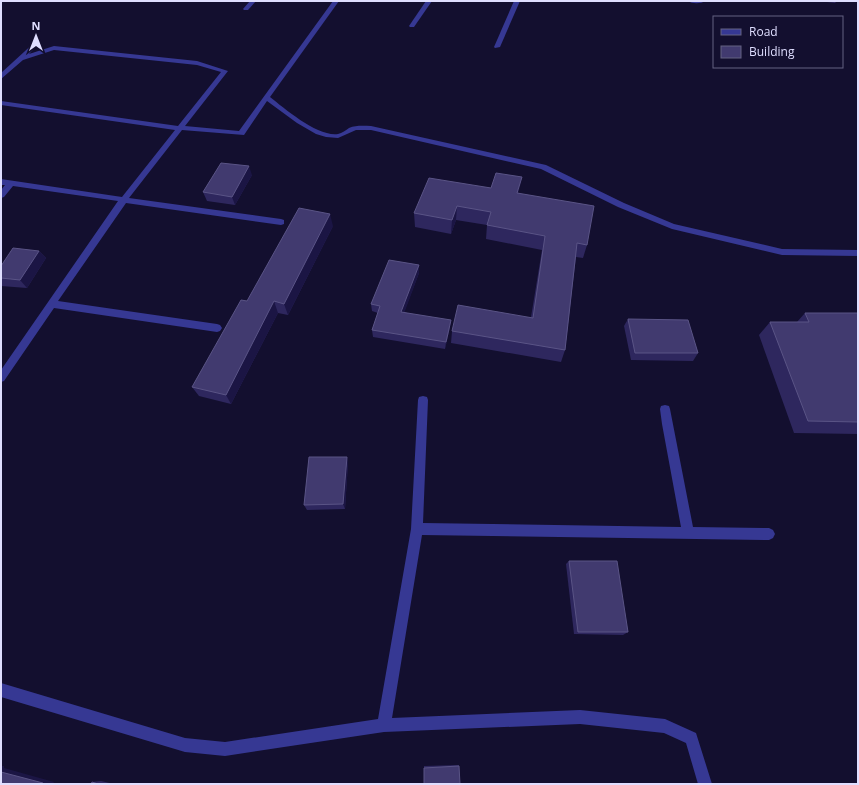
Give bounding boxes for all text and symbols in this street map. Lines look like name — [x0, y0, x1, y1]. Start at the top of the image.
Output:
north arrow — [16, 16, 56, 56]
legend — [713, 16, 843, 68]
text: N — [32, 18, 40, 33]
text: Road — [749, 23, 778, 40]
text: Building — [749, 43, 795, 60]

